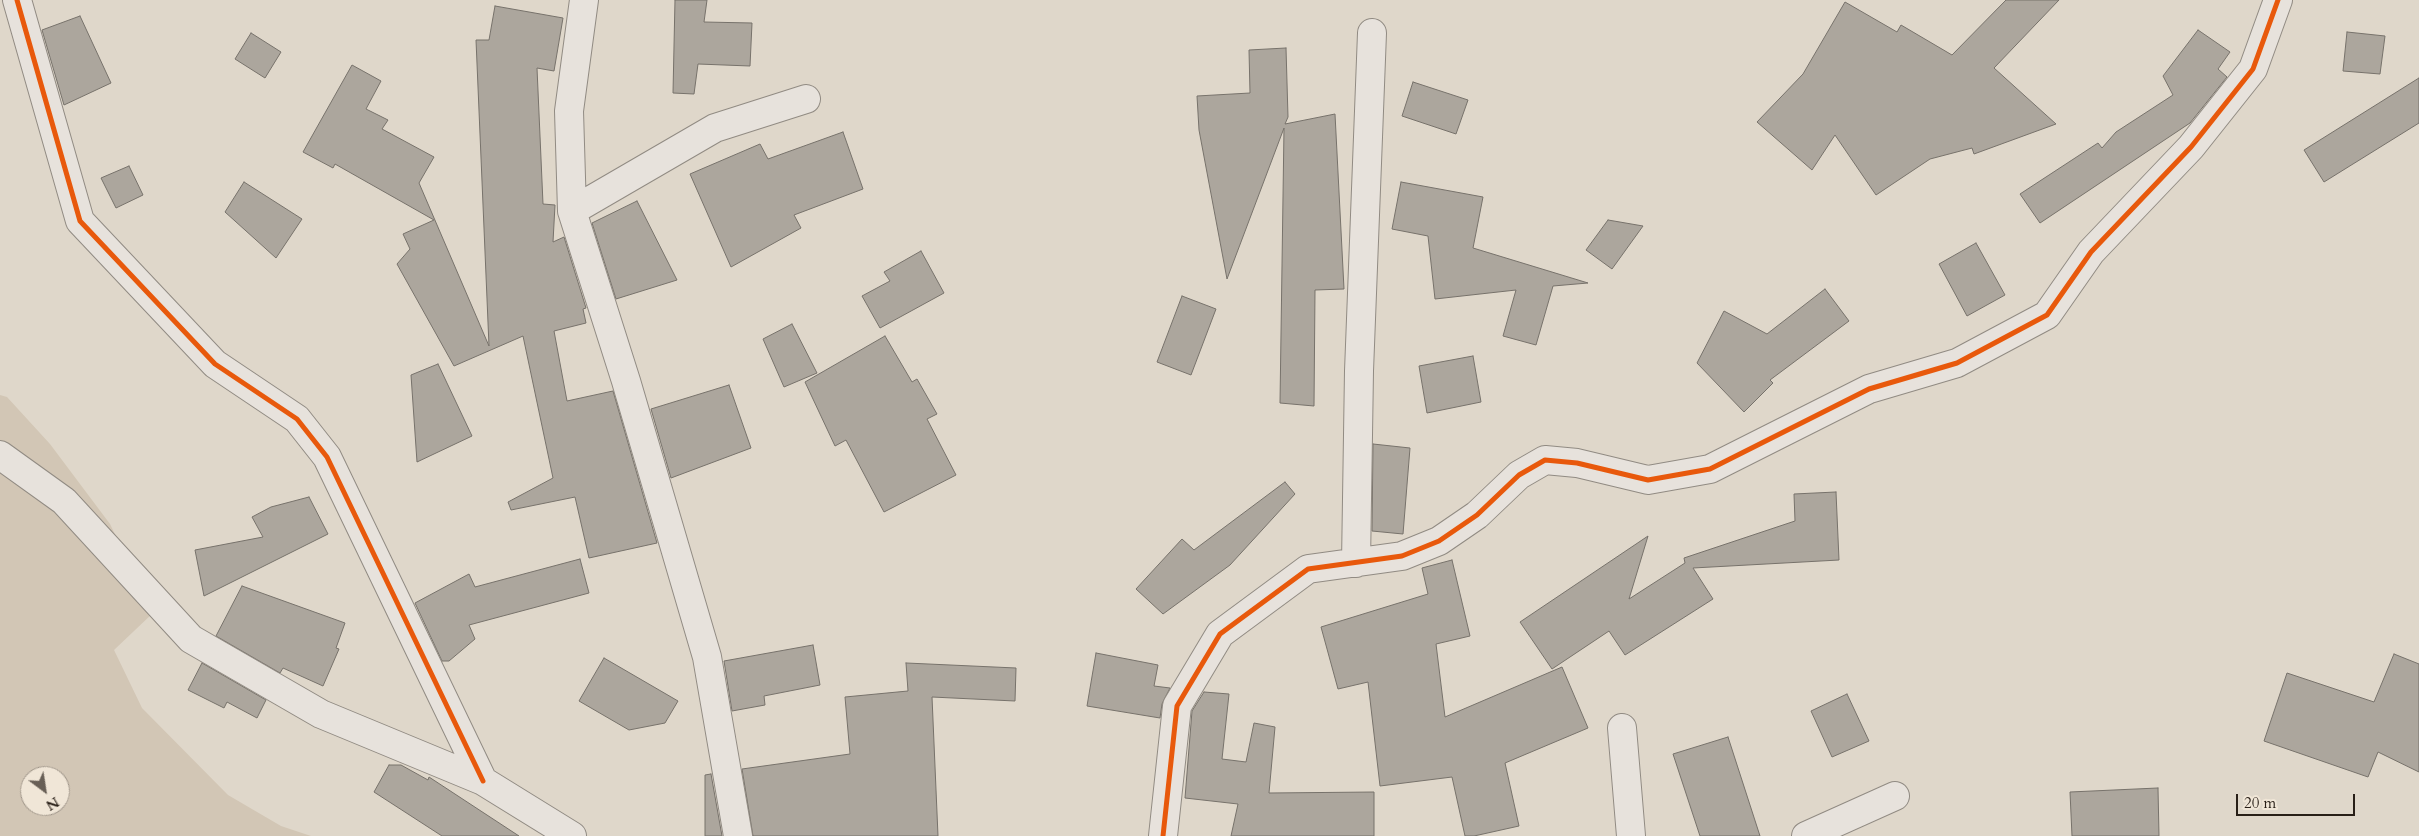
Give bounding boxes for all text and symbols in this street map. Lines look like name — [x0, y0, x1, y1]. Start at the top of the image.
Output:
north arrow — [20, 766, 70, 816]
scale bar — [2239, 784, 2358, 816]
text: N — [42, 792, 63, 815]
text: 20 m — [2244, 793, 2276, 813]

